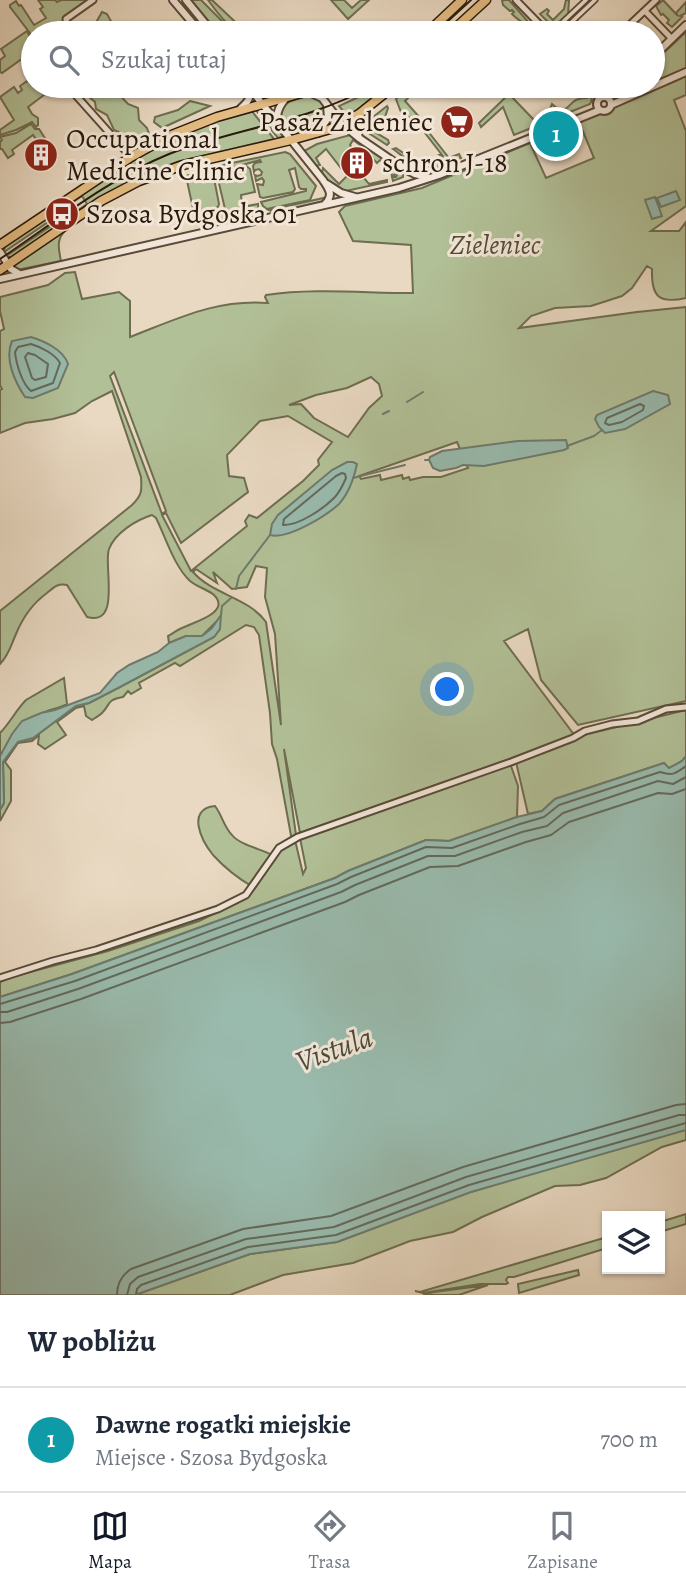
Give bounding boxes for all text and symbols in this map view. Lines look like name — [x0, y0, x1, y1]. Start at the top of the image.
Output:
search box — [21, 21, 665, 98]
icon: search — [45, 41, 83, 79]
text: Szukaj tutaj — [101, 42, 227, 77]
place label: Pasaż Zieleniec — [259, 103, 433, 141]
supermarket icon: Pasaż Zieleniec — [438, 103, 476, 141]
pin: 1 — [533, 108, 579, 160]
place label: Occupational Medicine Clinic — [66, 120, 245, 190]
building icon: Occupational Medicine Clinic — [22, 136, 60, 174]
building icon: schron J-18 — [338, 144, 376, 182]
place label: schron J-18 — [382, 144, 507, 182]
bus stop icon: Szosa Bydgoska 01 — [43, 195, 81, 233]
place label: Szosa Bydgoska 01 — [86, 195, 297, 233]
park label: Zieleniec — [450, 226, 541, 264]
your location — [430, 672, 464, 706]
water label: Vistula — [290, 1017, 378, 1081]
map controls — [602, 1211, 665, 1274]
button: layers — [602, 1211, 665, 1274]
text: W pobliżu — [28, 1321, 156, 1361]
text: Dawne rogatki miejskie — [95, 1407, 351, 1442]
text: 1 — [47, 1424, 55, 1455]
text: 700 m — [600, 1424, 658, 1455]
text: Miejsce · Szosa Bydgoska — [95, 1442, 328, 1473]
tab: Mapa — [88, 1507, 132, 1575]
tab: Trasa — [308, 1507, 351, 1575]
tab: Zapisane — [527, 1507, 598, 1575]

